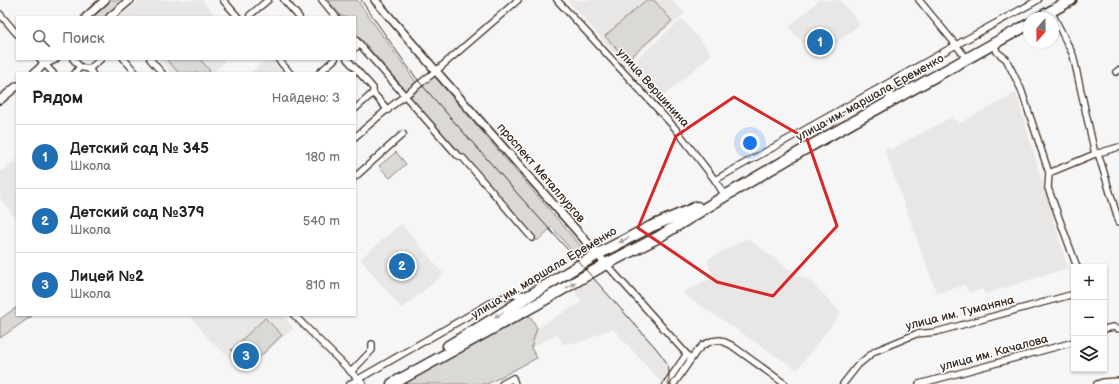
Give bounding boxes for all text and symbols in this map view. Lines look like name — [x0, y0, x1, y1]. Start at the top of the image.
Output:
north arrow — [1023, 12, 1059, 48]
search box — [16, 16, 356, 60]
icon: search — [30, 27, 52, 49]
pin: 1 — [807, 27, 833, 57]
text: Поиск — [62, 29, 105, 48]
street label: улица Вершинина — [614, 46, 692, 130]
street label: улица им. маршала Еременко — [793, 51, 947, 145]
text: Рядом — [32, 88, 83, 108]
text: Найдено: 3 — [272, 90, 340, 106]
street label: проспект Металлургов — [494, 120, 589, 226]
your location — [740, 133, 760, 153]
text: Детский сад № 345 — [70, 139, 209, 158]
text: 1 — [42, 149, 48, 165]
text: 180 m — [305, 149, 340, 165]
text: Школа — [70, 158, 111, 174]
text: Детский сад №379 — [70, 203, 204, 222]
text: 2 — [41, 213, 49, 229]
text: 540 m — [303, 213, 340, 229]
text: Школа — [70, 222, 111, 238]
street label: улица им. маршала Еременко — [469, 224, 619, 322]
one-way arrow — [618, 237, 630, 244]
pin: 2 — [389, 251, 415, 281]
map controls — [1071, 264, 1107, 372]
button: + — [1071, 264, 1107, 300]
text: Лицей №2 — [70, 267, 144, 286]
text: 3 — [41, 277, 49, 293]
text: 810 m — [305, 277, 340, 293]
one-way arrow — [565, 281, 577, 288]
text: Школа — [70, 286, 111, 302]
street label: улица им. Туманяна — [904, 292, 1016, 334]
button: − — [1071, 300, 1107, 336]
one-way arrow — [493, 312, 505, 319]
street label: улица им. Качалова — [938, 331, 1050, 375]
button: layers — [1071, 336, 1107, 372]
pin: 3 — [233, 341, 259, 371]

